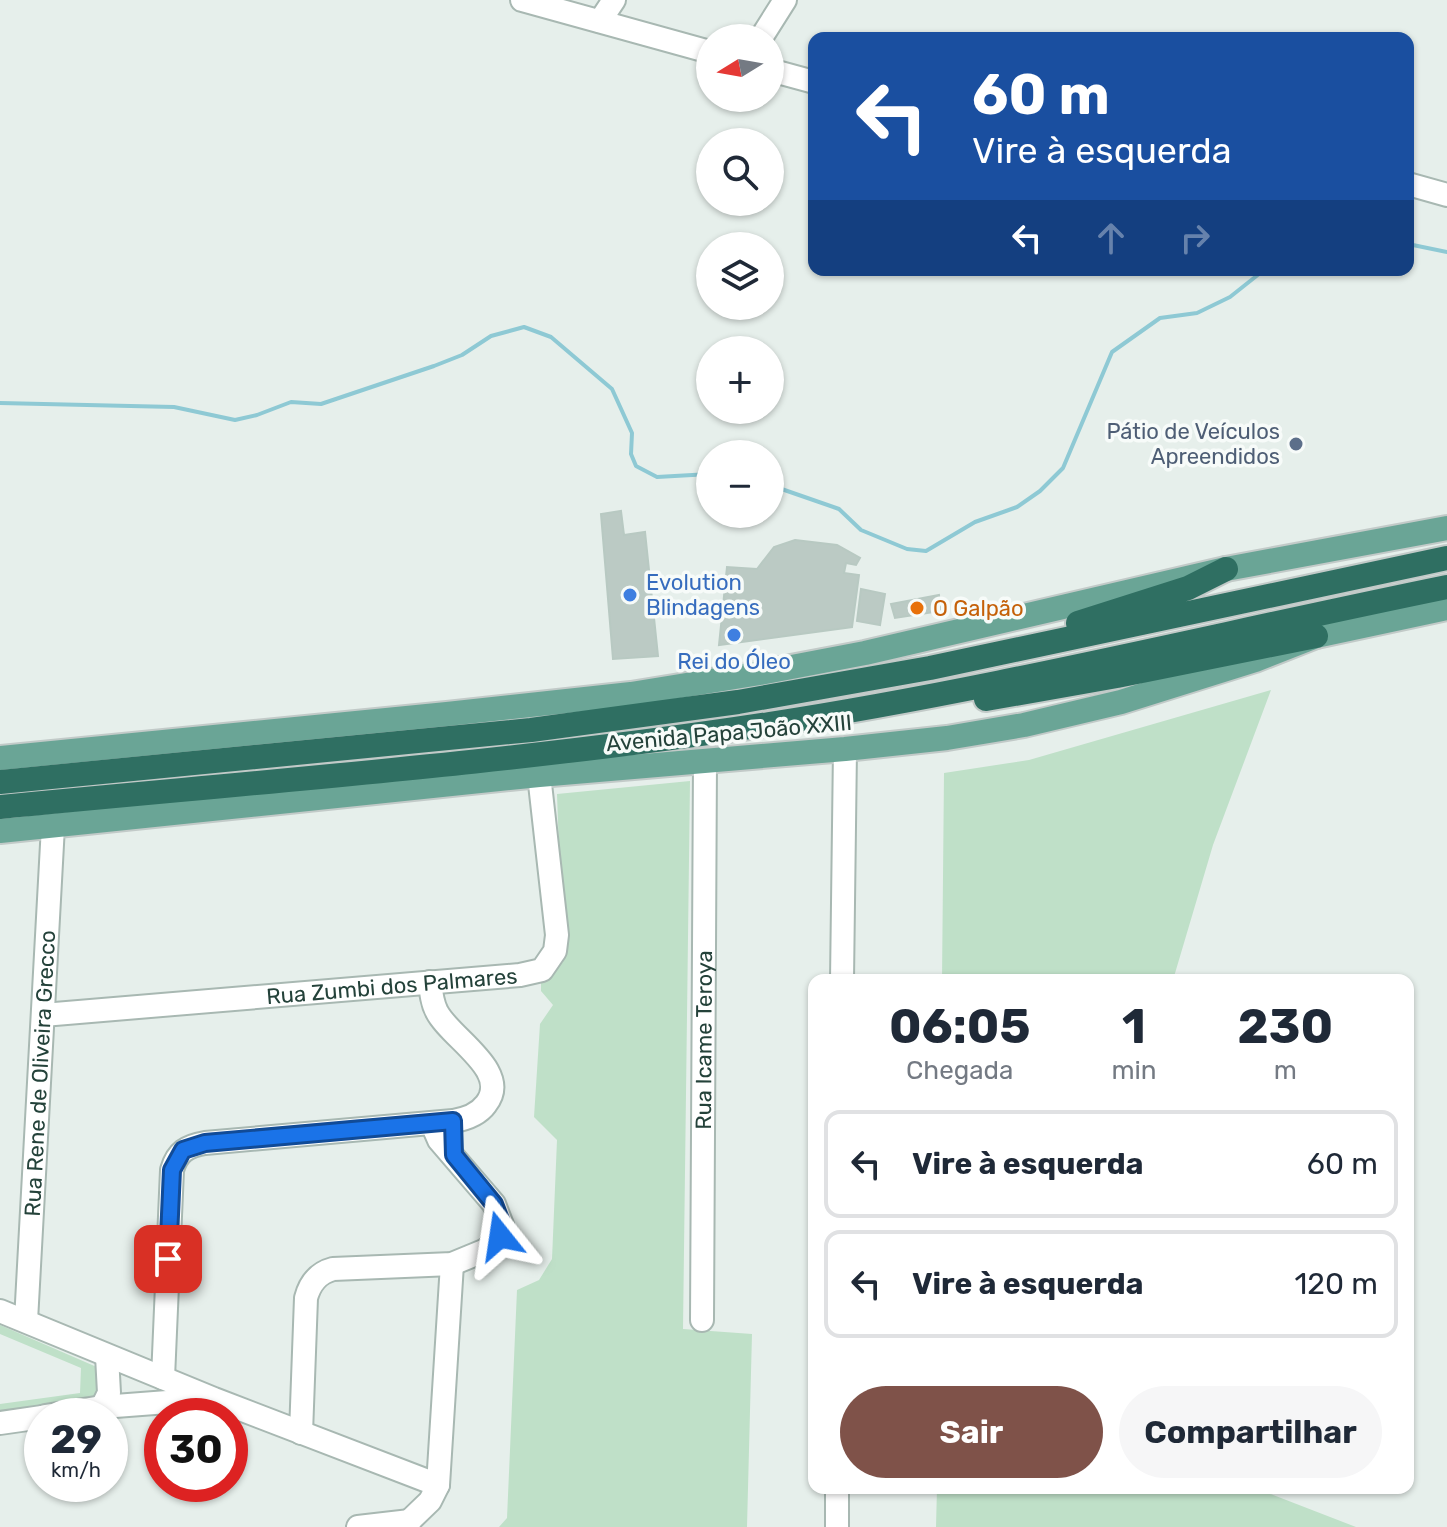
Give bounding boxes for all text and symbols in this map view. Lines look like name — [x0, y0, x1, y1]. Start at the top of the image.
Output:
north arrow — [696, 24, 784, 112]
map controls — [696, 24, 784, 528]
text: 60 m — [972, 62, 1110, 128]
icon: left — [840, 64, 944, 168]
button: search — [696, 128, 784, 216]
text: Vire à esquerda — [972, 129, 1232, 172]
icon: left — [1005, 216, 1049, 260]
icon: ahead — [1089, 216, 1133, 260]
icon: right — [1173, 216, 1217, 260]
button: layers — [696, 232, 784, 320]
button: + — [696, 336, 784, 424]
place label: Pátio de Veículos Apreendidos — [1106, 418, 1280, 470]
marker: Pátio de Veículos Apreendidos — [1287, 435, 1305, 453]
button: − — [696, 440, 784, 528]
place label: Evolution Blindagens — [646, 569, 760, 621]
marker: Evolution Blindagens — [621, 586, 639, 604]
place label: O Galpão — [933, 595, 1024, 622]
marker: O Galpão — [908, 599, 926, 617]
marker: Rei do Óleo — [725, 626, 743, 644]
place label: Rei do Óleo — [677, 648, 791, 675]
street label: Avenida Papa João XXIII — [605, 709, 853, 757]
street label: Rua Rene de Oliveira Grecco — [18, 929, 61, 1217]
street label: Rua Icame Teroya — [690, 950, 717, 1130]
street label: Rua Zumbi dos Palmares — [265, 962, 518, 1010]
text: 06:05 — [889, 998, 1031, 1055]
text: 1 — [1122, 998, 1146, 1055]
text: 230 — [1238, 998, 1333, 1055]
text: Chegada — [906, 1055, 1013, 1086]
text: min — [1111, 1055, 1157, 1086]
text: m — [1274, 1055, 1297, 1086]
icon: left — [844, 1142, 888, 1186]
text: Vire à esquerda — [912, 1146, 1143, 1182]
text: 60 m — [1307, 1146, 1378, 1182]
position arrow — [458, 1194, 542, 1278]
pin — [134, 1225, 202, 1293]
icon: arrive — [146, 1237, 190, 1281]
icon: left — [844, 1262, 888, 1306]
text: Vire à esquerda — [912, 1266, 1143, 1302]
text: 120 m — [1294, 1266, 1378, 1302]
button: Sair — [840, 1386, 1103, 1478]
button: Compartilhar — [1119, 1386, 1382, 1478]
speed limit sign: 30 — [144, 1398, 248, 1502]
text: 29 — [50, 1416, 102, 1463]
text: km/h — [51, 1458, 101, 1482]

